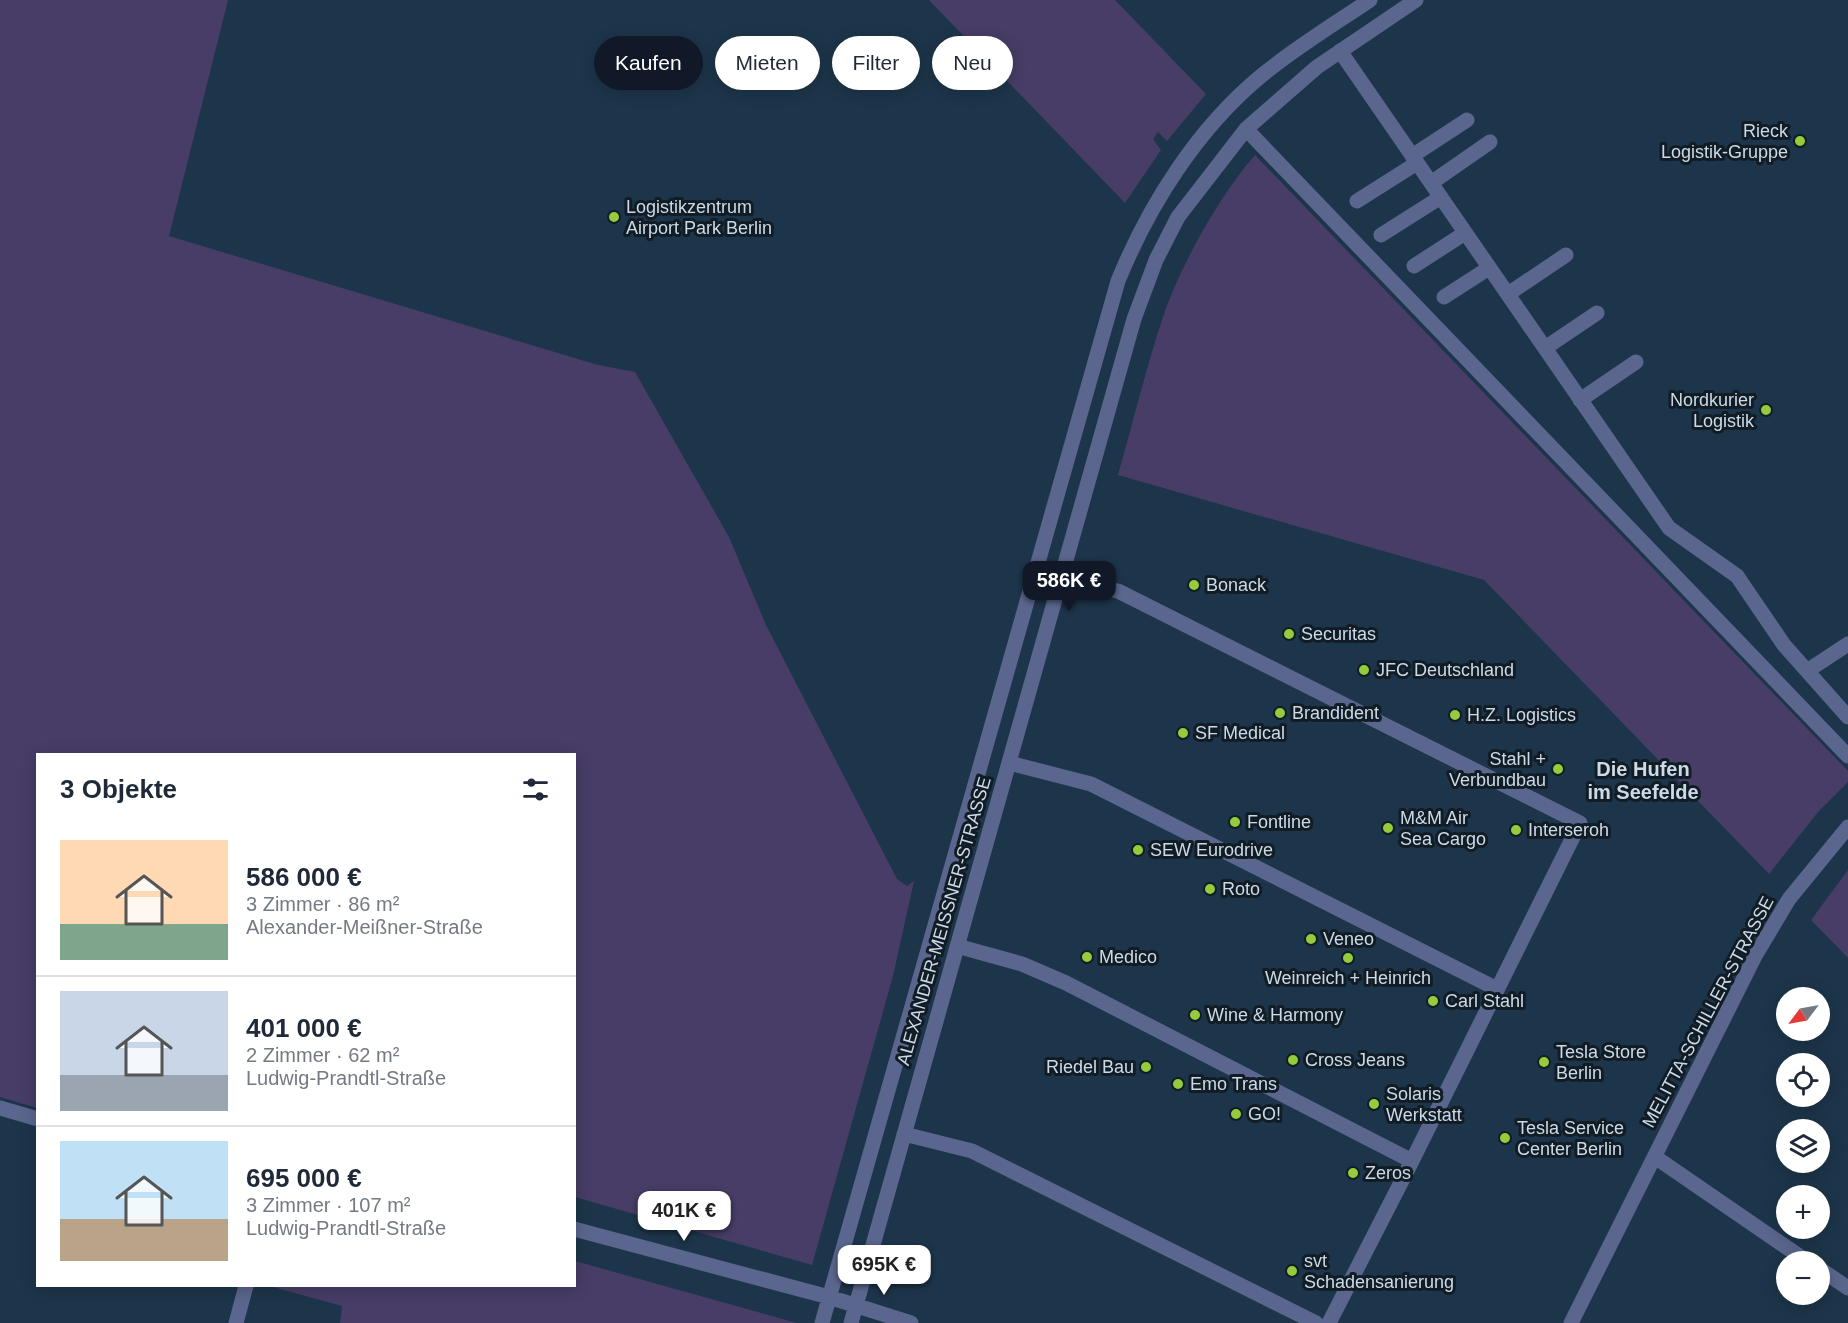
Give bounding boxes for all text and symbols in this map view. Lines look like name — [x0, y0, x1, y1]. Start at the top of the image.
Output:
chip: Kaufen — [594, 36, 703, 90]
chip: Mieten — [715, 36, 820, 90]
chip: Filter — [832, 36, 920, 90]
chip: Neu — [932, 36, 1013, 90]
place label: Rieck Logistik-Gruppe — [1661, 121, 1789, 162]
marker: Rieck Logistik-Gruppe — [1793, 134, 1807, 148]
place label: Logistikzentrum Airport Park Berlin — [626, 197, 772, 238]
marker: Logistikzentrum Airport Park Berlin — [607, 210, 621, 224]
place label: Nordkurier Logistik — [1670, 390, 1755, 431]
marker: Nordkurier Logistik — [1759, 403, 1773, 417]
pin: 586K € — [1020, 561, 1118, 612]
text: 586K € — [1037, 569, 1101, 591]
place label: Bonack — [1206, 575, 1267, 595]
marker: Bonack — [1187, 578, 1201, 592]
place label: Securitas — [1301, 624, 1376, 644]
marker: Securitas — [1282, 627, 1296, 641]
place label: JFC Deutschland — [1376, 660, 1514, 680]
marker: JFC Deutschland — [1357, 663, 1371, 677]
place label: Brandident — [1292, 703, 1379, 723]
place label: H.Z. Logistics — [1467, 705, 1576, 725]
marker: Brandident — [1273, 706, 1287, 720]
marker: H.Z. Logistics — [1448, 708, 1462, 722]
place label: SF Medical — [1195, 723, 1285, 743]
marker: SF Medical — [1176, 726, 1190, 740]
place label: Stahl + Verbundbau — [1449, 749, 1546, 790]
district label: Die Hufen im Seefelde — [1587, 758, 1699, 803]
marker: Stahl + Verbundbau — [1551, 762, 1565, 776]
icon: filters — [519, 773, 552, 806]
text: 3 Objekte — [60, 774, 177, 804]
street label: ALEXANDER-MEISSNER-STRASSE — [893, 774, 995, 1068]
place label: M&M Air Sea Cargo — [1400, 808, 1486, 849]
place label: Fontline — [1247, 812, 1311, 832]
marker: Fontline — [1228, 815, 1242, 829]
place label: Interseroh — [1528, 820, 1609, 840]
marker: M&M Air Sea Cargo — [1381, 821, 1395, 835]
marker: Interseroh — [1509, 823, 1523, 837]
place label: SEW Eurodrive — [1150, 840, 1273, 860]
marker: SEW Eurodrive — [1131, 843, 1145, 857]
text: 586 000 € — [246, 862, 362, 892]
icon: home — [108, 864, 180, 936]
place label: Roto — [1222, 879, 1260, 899]
marker: Roto — [1203, 882, 1217, 896]
text: 3 Zimmer · 86 m² — [246, 893, 399, 915]
street label: MELITTA-SCHILLER-STRASSE — [1638, 893, 1778, 1131]
text: Alexander-Meißner-Straße — [246, 916, 483, 938]
place label: Veneo — [1323, 929, 1374, 949]
marker: Veneo — [1304, 932, 1318, 946]
place label: Medico — [1099, 947, 1157, 967]
marker: Medico — [1080, 950, 1094, 964]
marker: Weinreich + Heinrich — [1341, 951, 1355, 965]
place label: Weinreich + Heinrich — [1265, 968, 1431, 988]
north arrow — [1776, 987, 1830, 1041]
map controls — [1776, 987, 1830, 1305]
place label: Carl Stahl — [1445, 991, 1524, 1011]
marker: Carl Stahl — [1426, 994, 1440, 1008]
place label: Wine & Harmony — [1207, 1005, 1343, 1025]
marker: Wine & Harmony — [1188, 1008, 1202, 1022]
text: 401 000 € — [246, 1013, 362, 1043]
icon: home — [108, 1015, 180, 1087]
place label: Tesla Store Berlin — [1556, 1042, 1646, 1083]
text: 2 Zimmer · 62 m² — [246, 1044, 399, 1066]
place label: Cross Jeans — [1305, 1050, 1405, 1070]
marker: Cross Jeans — [1286, 1053, 1300, 1067]
button: locate — [1776, 1053, 1830, 1107]
marker: Tesla Store Berlin — [1537, 1055, 1551, 1069]
place label: Riedel Bau — [1046, 1057, 1134, 1077]
marker: Riedel Bau — [1139, 1060, 1153, 1074]
text: Ludwig-Prandtl-Straße — [246, 1067, 446, 1089]
place label: Emo Trans — [1190, 1074, 1277, 1094]
marker: Emo Trans — [1171, 1077, 1185, 1091]
place label: Solaris Werkstatt — [1386, 1084, 1462, 1125]
marker: Solaris Werkstatt — [1367, 1097, 1381, 1111]
place label: GO! — [1248, 1104, 1281, 1124]
marker: GO! — [1229, 1107, 1243, 1121]
place label: Tesla Service Center Berlin — [1517, 1118, 1624, 1159]
button: layers — [1776, 1119, 1830, 1173]
marker: Tesla Service Center Berlin — [1498, 1131, 1512, 1145]
text: 695 000 € — [246, 1163, 362, 1193]
place label: Zeros — [1365, 1163, 1411, 1183]
icon: home — [108, 1165, 180, 1237]
marker: Zeros — [1346, 1166, 1360, 1180]
button: + — [1776, 1185, 1830, 1239]
pin: 401K € — [635, 1191, 733, 1242]
text: 3 Zimmer · 107 m² — [246, 1194, 410, 1216]
text: 401K € — [652, 1199, 716, 1221]
text: Ludwig-Prandtl-Straße — [246, 1217, 446, 1239]
pin: 695K € — [835, 1245, 933, 1296]
place label: svt Schadensanierung — [1304, 1251, 1454, 1292]
button: − — [1776, 1251, 1830, 1305]
text: 695K € — [852, 1253, 916, 1275]
marker: svt Schadensanierung — [1285, 1264, 1299, 1278]

